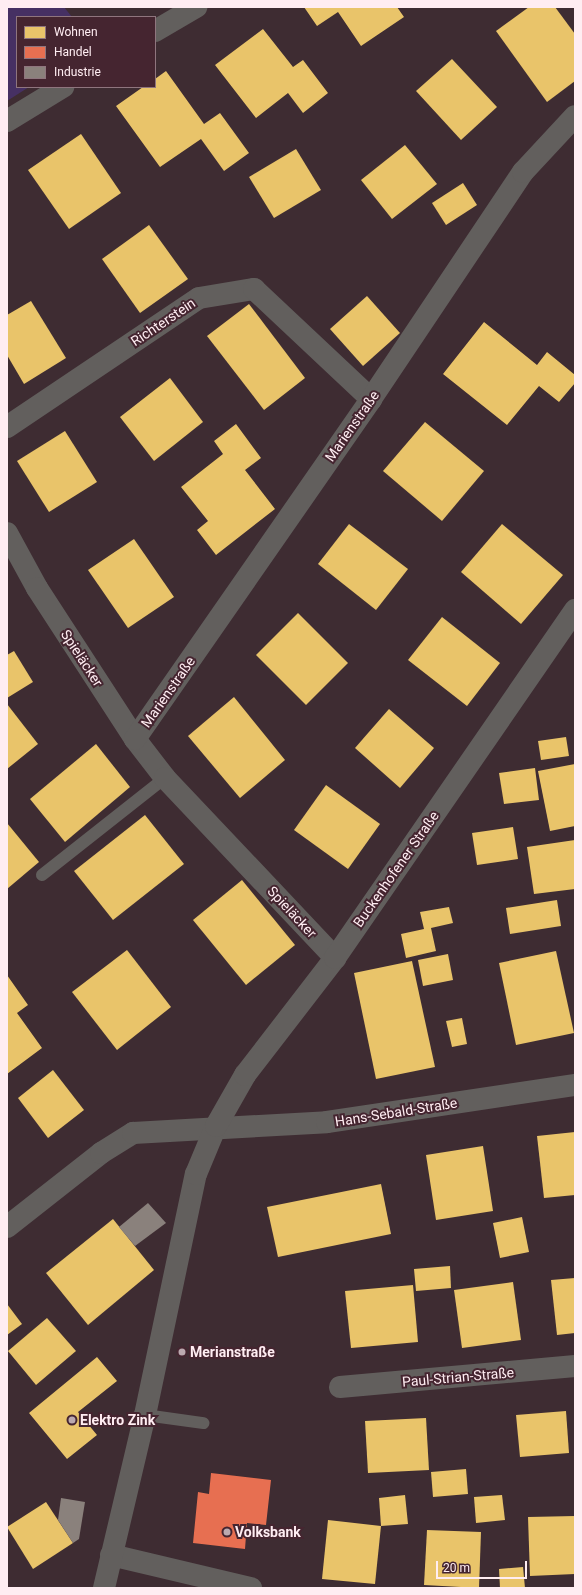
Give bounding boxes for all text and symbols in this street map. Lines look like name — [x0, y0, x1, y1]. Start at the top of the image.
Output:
legend — [16, 16, 156, 88]
text: Wohnen — [54, 25, 98, 39]
text: Handel — [54, 45, 92, 59]
text: Industrie — [54, 65, 101, 79]
street label: Richterstein — [128, 294, 198, 350]
street label: Marienstraße — [321, 387, 383, 465]
street label: Spieläcker — [57, 626, 107, 690]
street label: Marienstraße — [137, 653, 199, 731]
street label: Buckenhofener Straße — [350, 808, 442, 930]
street label: Spieläcker — [264, 883, 320, 941]
street label: Hans-Sebald-Straße — [334, 1094, 458, 1130]
place label: Merianstraße — [190, 1344, 275, 1360]
marker: Merianstraße — [177, 1347, 187, 1357]
street label: Paul-Strian-Straße — [401, 1364, 515, 1390]
place label: Elektro Zink — [80, 1412, 155, 1428]
marker: Elektro Zink — [67, 1415, 77, 1425]
place label: Volksbank — [235, 1524, 301, 1540]
marker: Volksbank — [222, 1527, 232, 1537]
scale bar — [438, 1553, 529, 1579]
text: 20 m — [443, 1561, 470, 1575]

